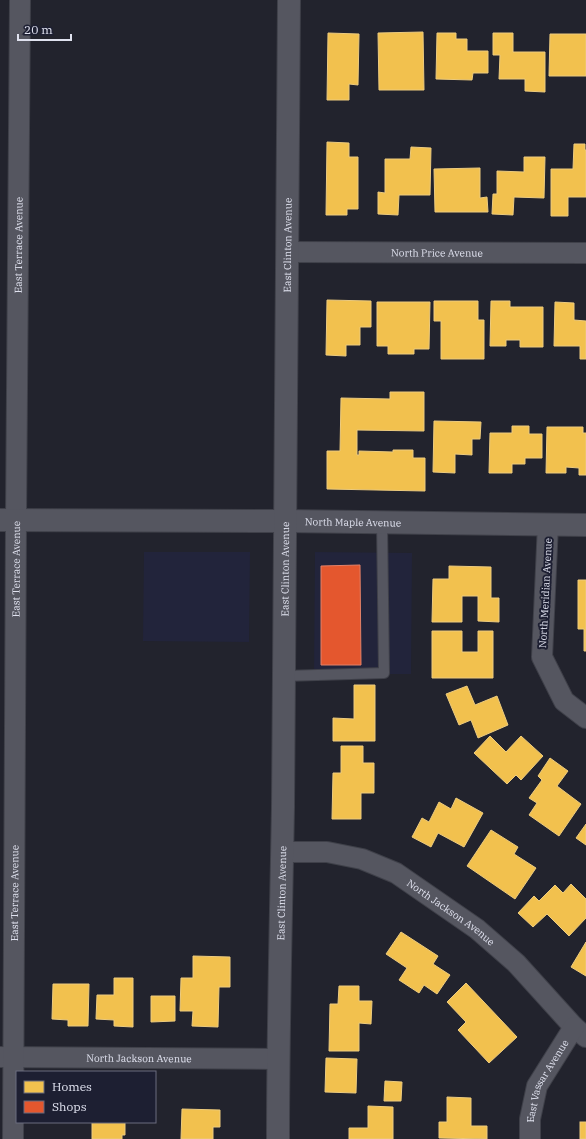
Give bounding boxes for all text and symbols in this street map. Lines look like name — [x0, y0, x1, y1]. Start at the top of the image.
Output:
scale bar — [18, 16, 71, 42]
text: 20 m — [24, 22, 53, 37]
street label: East Terrace Avenue — [12, 197, 25, 293]
street label: East Clinton Avenue — [281, 198, 295, 292]
street label: North Price Avenue — [391, 246, 483, 260]
street label: North Maple Avenue — [305, 515, 401, 530]
street label: East Terrace Avenue — [10, 521, 23, 617]
street label: East Clinton Avenue — [278, 522, 292, 616]
street label: North Meridian Avenue — [536, 538, 555, 648]
street label: East Terrace Avenue — [8, 845, 21, 941]
street label: East Clinton Avenue — [274, 846, 289, 941]
street label: North Jackson Avenue — [404, 876, 497, 949]
street label: East Vassar Avenue — [524, 1037, 572, 1123]
street label: North Jackson Avenue — [86, 1052, 192, 1065]
legend — [16, 1071, 156, 1123]
text: Homes — [52, 1079, 92, 1094]
text: Shops — [52, 1099, 87, 1114]

